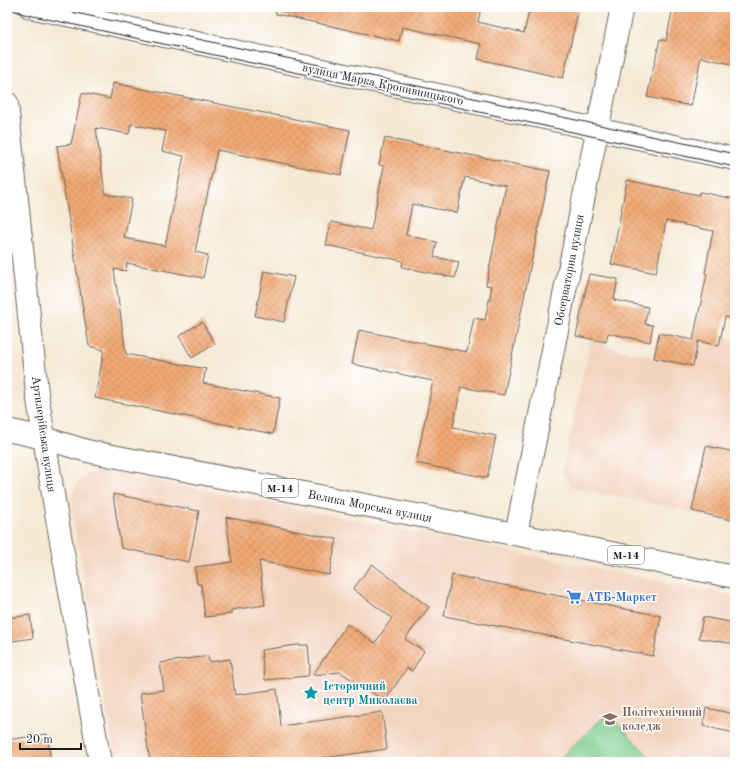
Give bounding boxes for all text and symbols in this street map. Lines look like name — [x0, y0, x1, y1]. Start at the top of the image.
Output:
street label: вулиця Марка Кропивницького — [301, 62, 465, 108]
street label: Обсерваторна вулиця — [553, 213, 587, 327]
street label: Артилерійська вулиця — [29, 375, 58, 493]
road number: М-14 — [262, 479, 298, 497]
street label: Велика Морська вулиця — [307, 489, 433, 525]
road number: М-14 — [608, 546, 644, 564]
supermarket icon: АТБ-Маркет — [565, 588, 583, 606]
place label: АТБ-Маркет — [586, 592, 657, 604]
place label: Історичний центр Миколаєва — [323, 681, 418, 707]
place icon: Історичний центр Миколаєва — [302, 684, 320, 702]
place label: Політехнічний коледж — [622, 707, 702, 733]
school or university icon: Політехнічний коледж — [601, 710, 619, 728]
scale bar — [20, 725, 81, 751]
text: 20 m — [26, 734, 53, 746]

